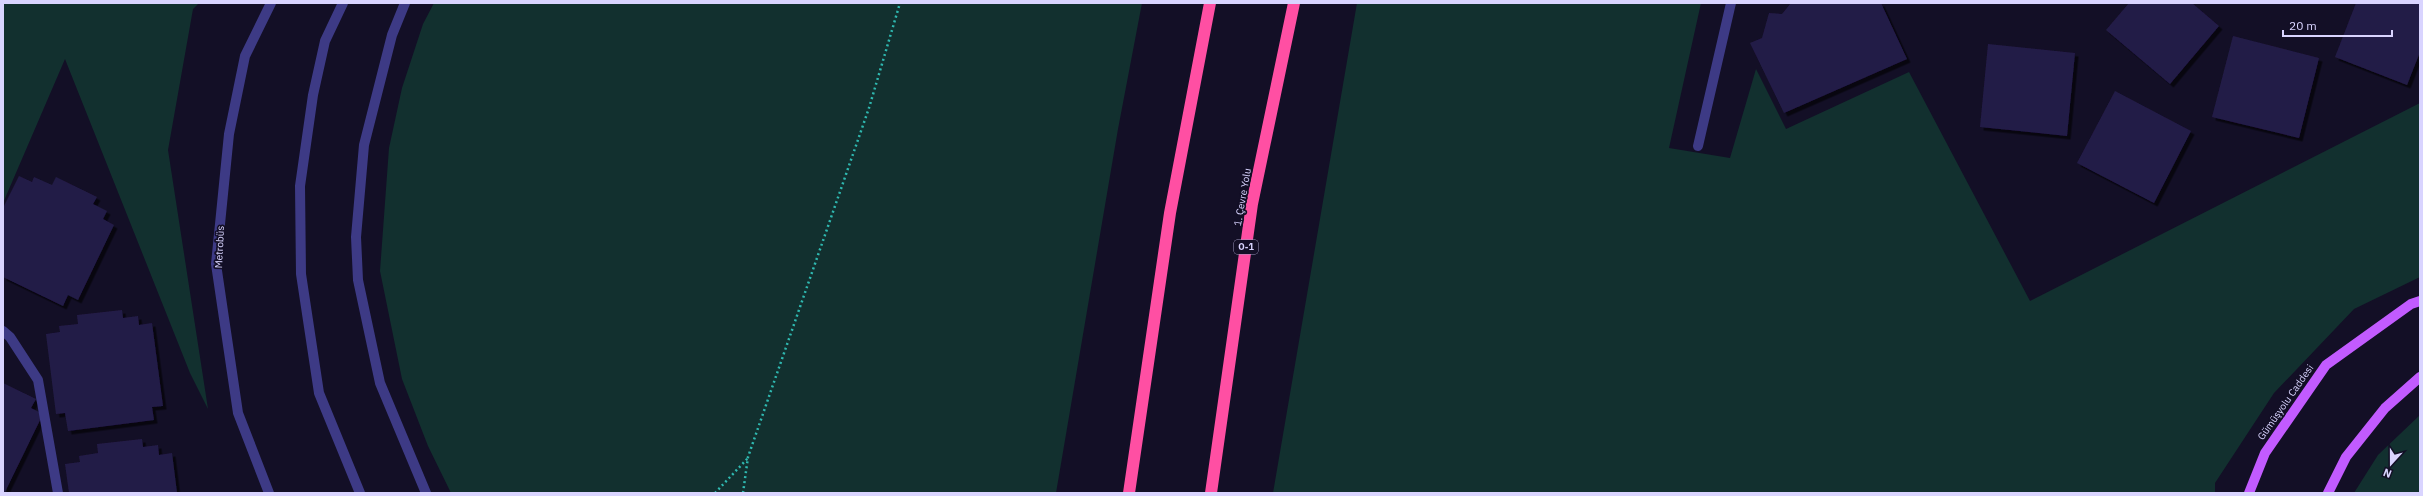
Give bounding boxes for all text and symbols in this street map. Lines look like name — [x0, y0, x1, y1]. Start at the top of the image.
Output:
scale bar — [2283, 12, 2392, 38]
text: 20 m — [2289, 18, 2317, 33]
street label: 1. Çevre Yolu — [1231, 167, 1254, 227]
street label: Metrobüs — [212, 225, 227, 269]
road number: O-1 — [1234, 240, 1258, 254]
street label: Gümüşyolu Caddesi — [2255, 362, 2316, 442]
north arrow — [2371, 444, 2411, 484]
text: N — [2381, 465, 2394, 481]

